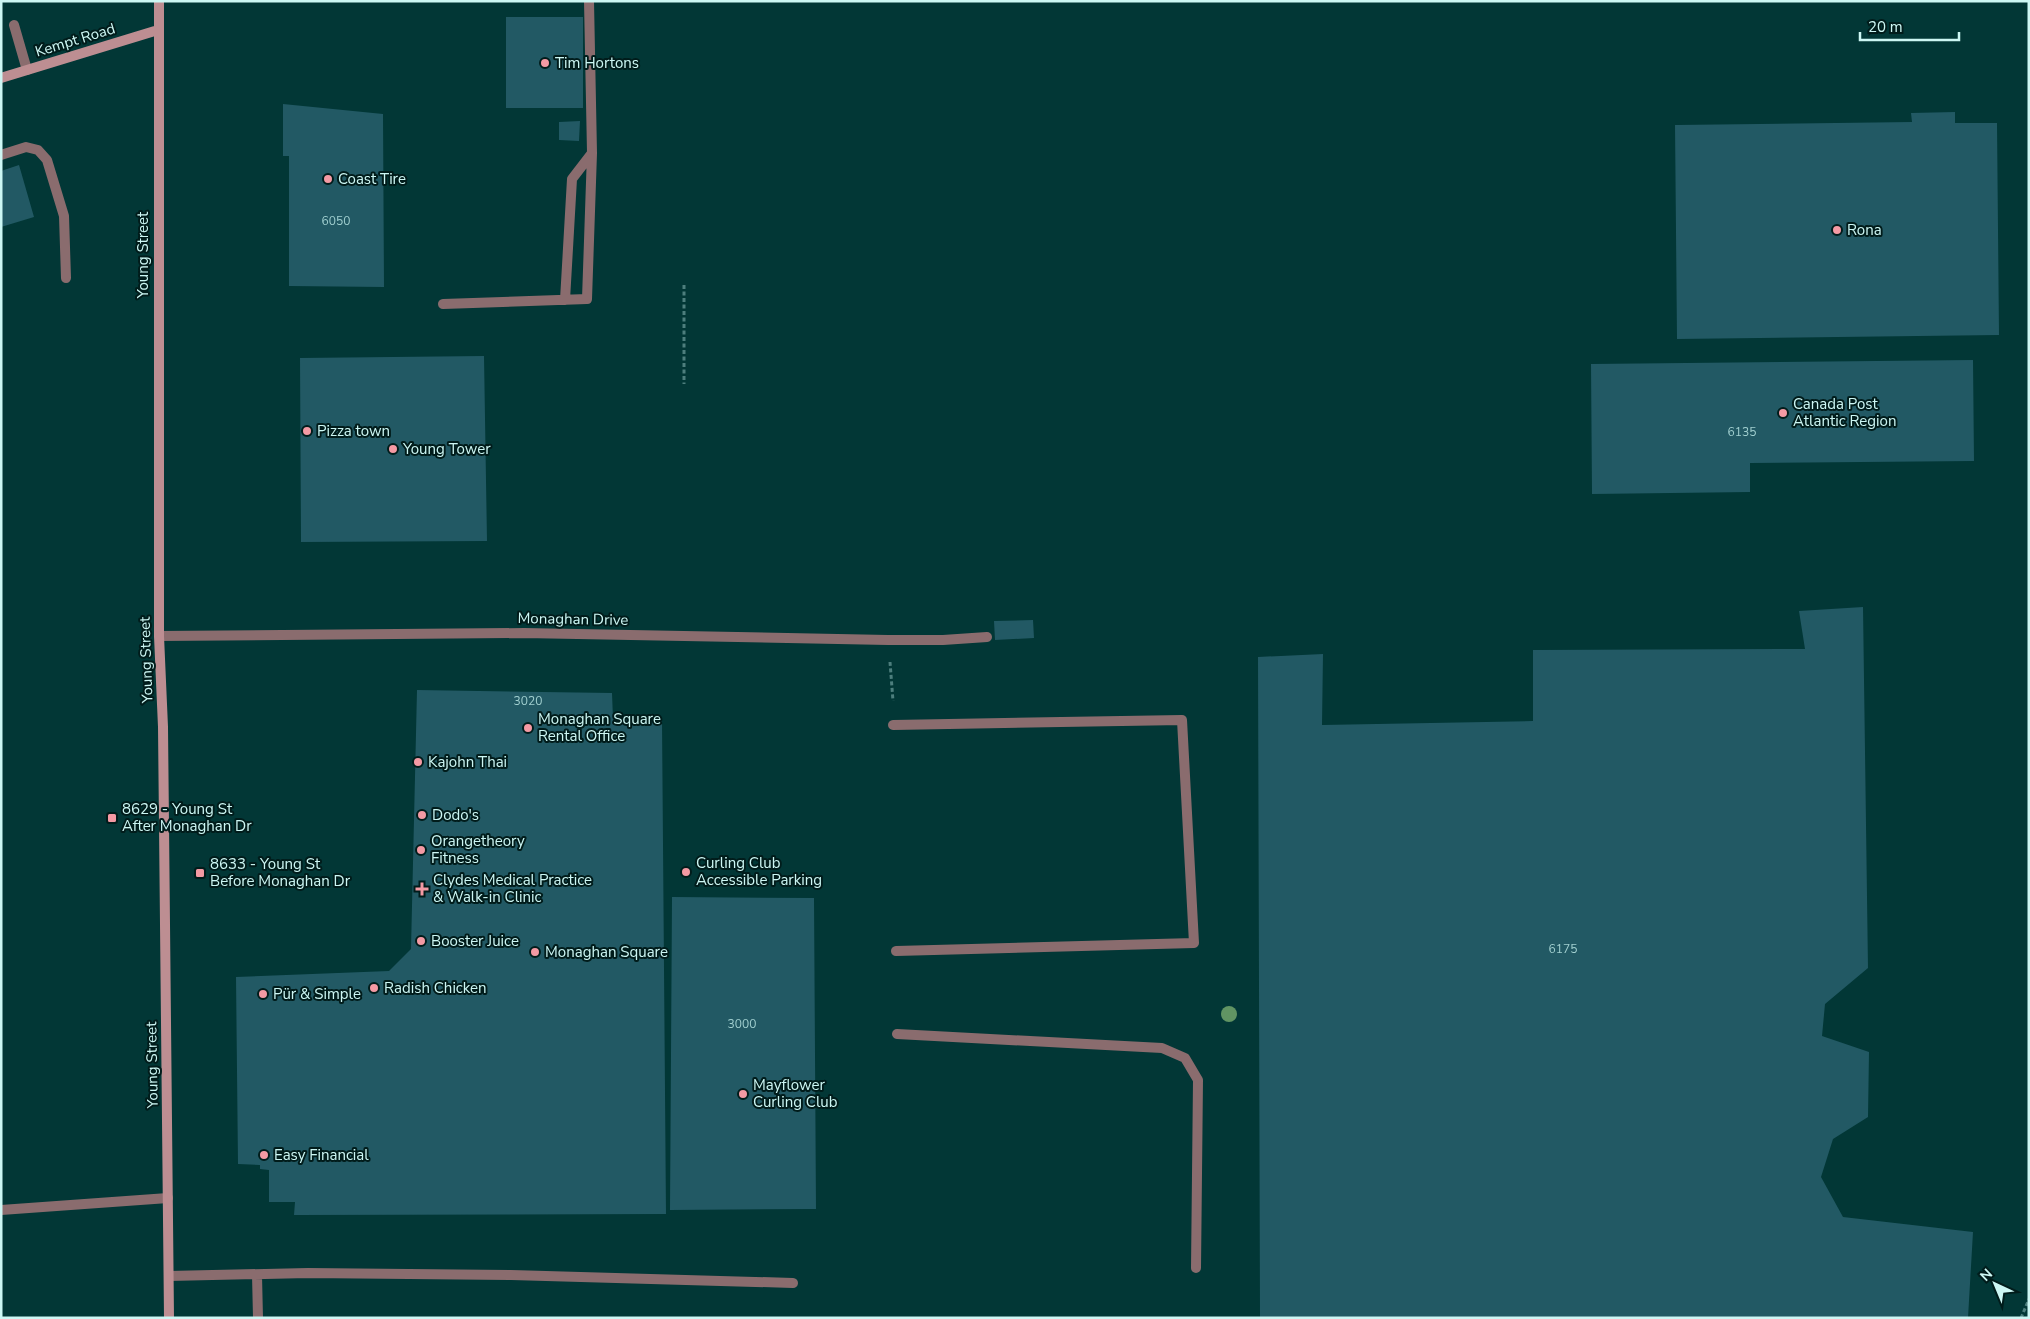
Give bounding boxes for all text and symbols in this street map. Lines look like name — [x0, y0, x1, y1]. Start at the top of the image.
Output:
scale bar — [1860, 10, 1959, 42]
text: 20 m — [1868, 17, 1903, 37]
street label: Kempt Road — [33, 18, 117, 62]
place label: Tim Hortons — [555, 53, 639, 73]
marker: Tim Hortons — [539, 57, 551, 69]
place label: Coast Tire — [338, 169, 406, 189]
marker: Coast Tire — [322, 173, 334, 185]
street label: Young Street — [133, 211, 153, 299]
house number: 6050 — [322, 213, 350, 229]
place label: Rona — [1847, 220, 1882, 240]
marker: Rona — [1831, 224, 1843, 236]
place label: Canada Post Atlantic Region — [1793, 394, 1896, 431]
marker: Canada Post Atlantic Region — [1777, 407, 1789, 419]
place label: Pizza town — [317, 421, 390, 441]
house number: 6135 — [1728, 424, 1756, 440]
marker: Pizza town — [301, 425, 313, 437]
place label: Young Tower — [402, 439, 491, 459]
marker: Young Tower — [387, 443, 399, 455]
street label: Monaghan Drive — [517, 608, 629, 630]
street label: Young Street — [134, 616, 158, 705]
house number: 3020 — [514, 693, 542, 709]
place label: Monaghan Square Rental Office — [538, 709, 661, 746]
marker: Monaghan Square Rental Office — [522, 722, 534, 734]
place label: Kajohn Thai — [428, 752, 507, 772]
marker: Kajohn Thai — [412, 756, 424, 768]
place label: 8629 - Young St After Monaghan Dr — [122, 799, 252, 836]
place label: Dodo's — [432, 805, 479, 825]
marker: Dodo's — [416, 809, 428, 821]
marker: 8629 - Young St After Monaghan Dr — [106, 812, 118, 824]
place label: Orangetheory Fitness — [431, 831, 525, 868]
marker: Orangetheory Fitness — [415, 844, 427, 856]
place label: Curling Club Accessible Parking — [696, 853, 822, 890]
place label: 8633 - Young St Before Monaghan Dr — [210, 854, 351, 891]
marker: Curling Club Accessible Parking — [680, 866, 692, 878]
marker: 8633 - Young St Before Monaghan Dr — [194, 867, 206, 879]
place label: Clydes Medical Practice & Walk-in Clinic — [433, 870, 592, 907]
marker: Clydes Medical Practice & Walk-in Clinic — [415, 882, 429, 896]
place label: Booster Juice — [431, 931, 519, 951]
marker: Booster Juice — [415, 935, 427, 947]
house number: 6175 — [1549, 941, 1577, 957]
place label: Monaghan Square — [545, 942, 668, 962]
marker: Monaghan Square — [529, 946, 541, 958]
place label: Radish Chicken — [384, 978, 487, 998]
marker: Radish Chicken — [368, 982, 380, 994]
place label: Pür & Simple — [273, 984, 361, 1004]
marker: Pür & Simple — [257, 988, 269, 1000]
house number: 3000 — [728, 1016, 756, 1032]
street label: Young Street — [141, 1021, 163, 1109]
place label: Mayflower Curling Club — [753, 1075, 838, 1112]
marker: Mayflower Curling Club — [737, 1088, 749, 1100]
place label: Easy Financial — [274, 1145, 369, 1165]
marker: Easy Financial — [258, 1149, 270, 1161]
north arrow — [1970, 1259, 2020, 1309]
text: N — [1976, 1265, 1997, 1285]

